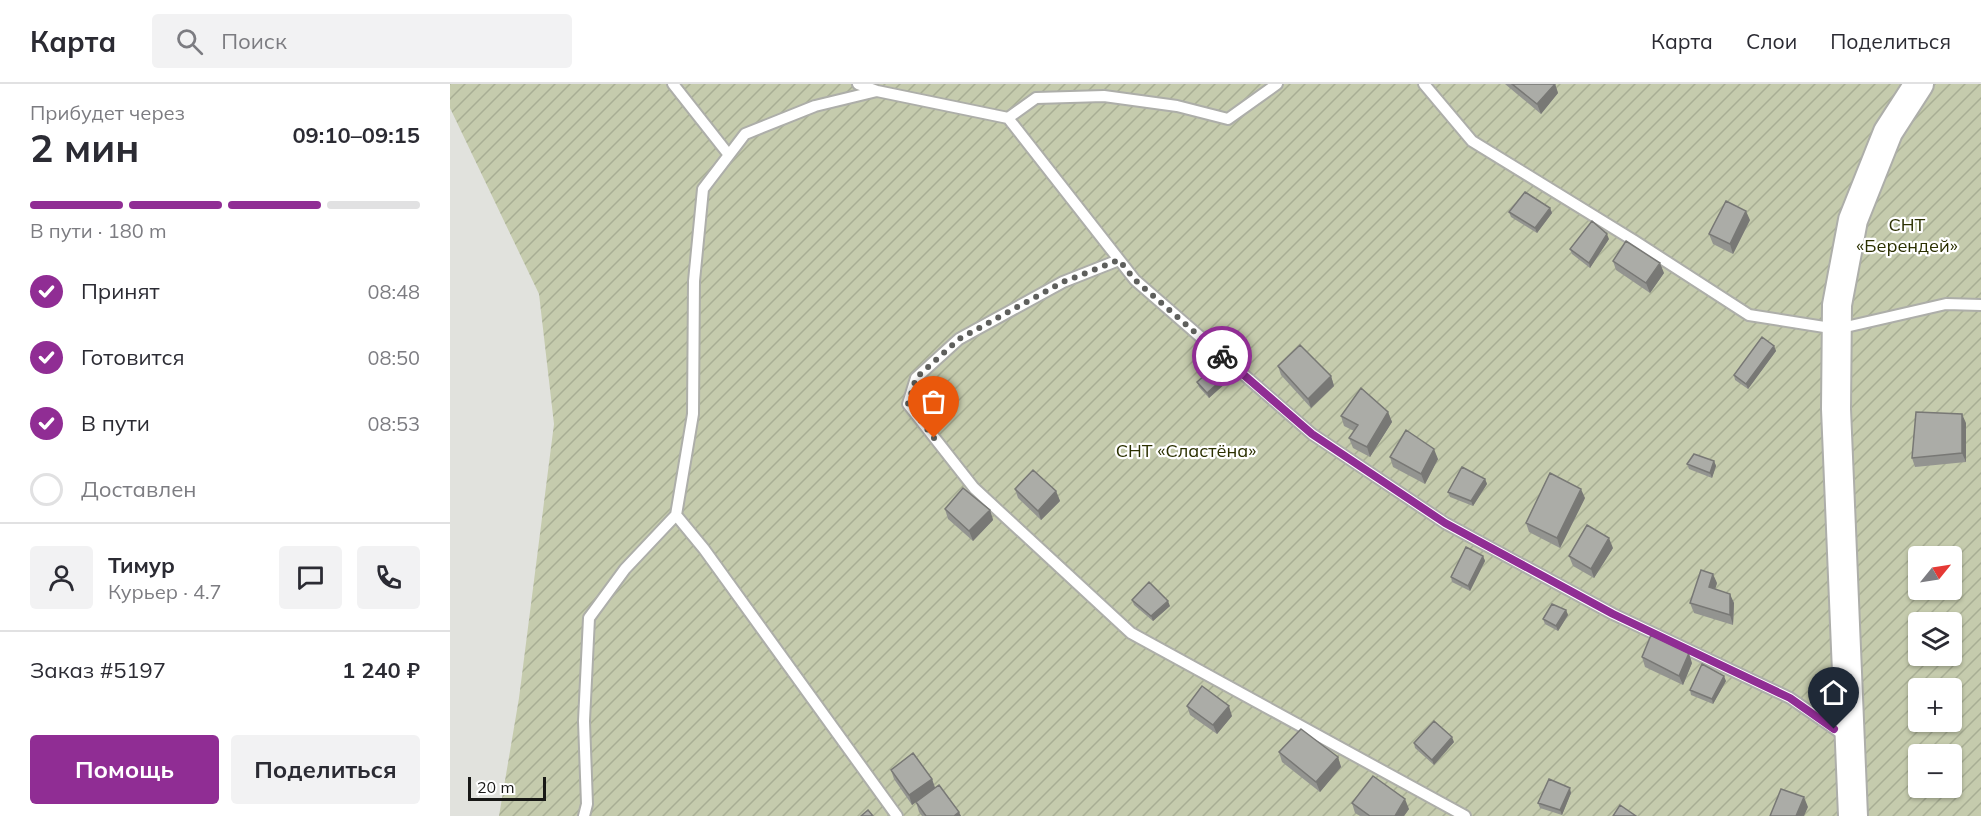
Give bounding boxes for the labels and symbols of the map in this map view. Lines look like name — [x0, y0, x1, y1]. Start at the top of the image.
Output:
park label: СНТ «Берендей» — [1856, 213, 1958, 257]
courier — [1192, 326, 1252, 386]
pin — [908, 376, 959, 438]
park label: СНТ «Сластёна» — [1116, 439, 1256, 462]
north arrow — [1908, 546, 1962, 600]
pin — [1808, 667, 1859, 729]
scale bar — [468, 774, 546, 802]

